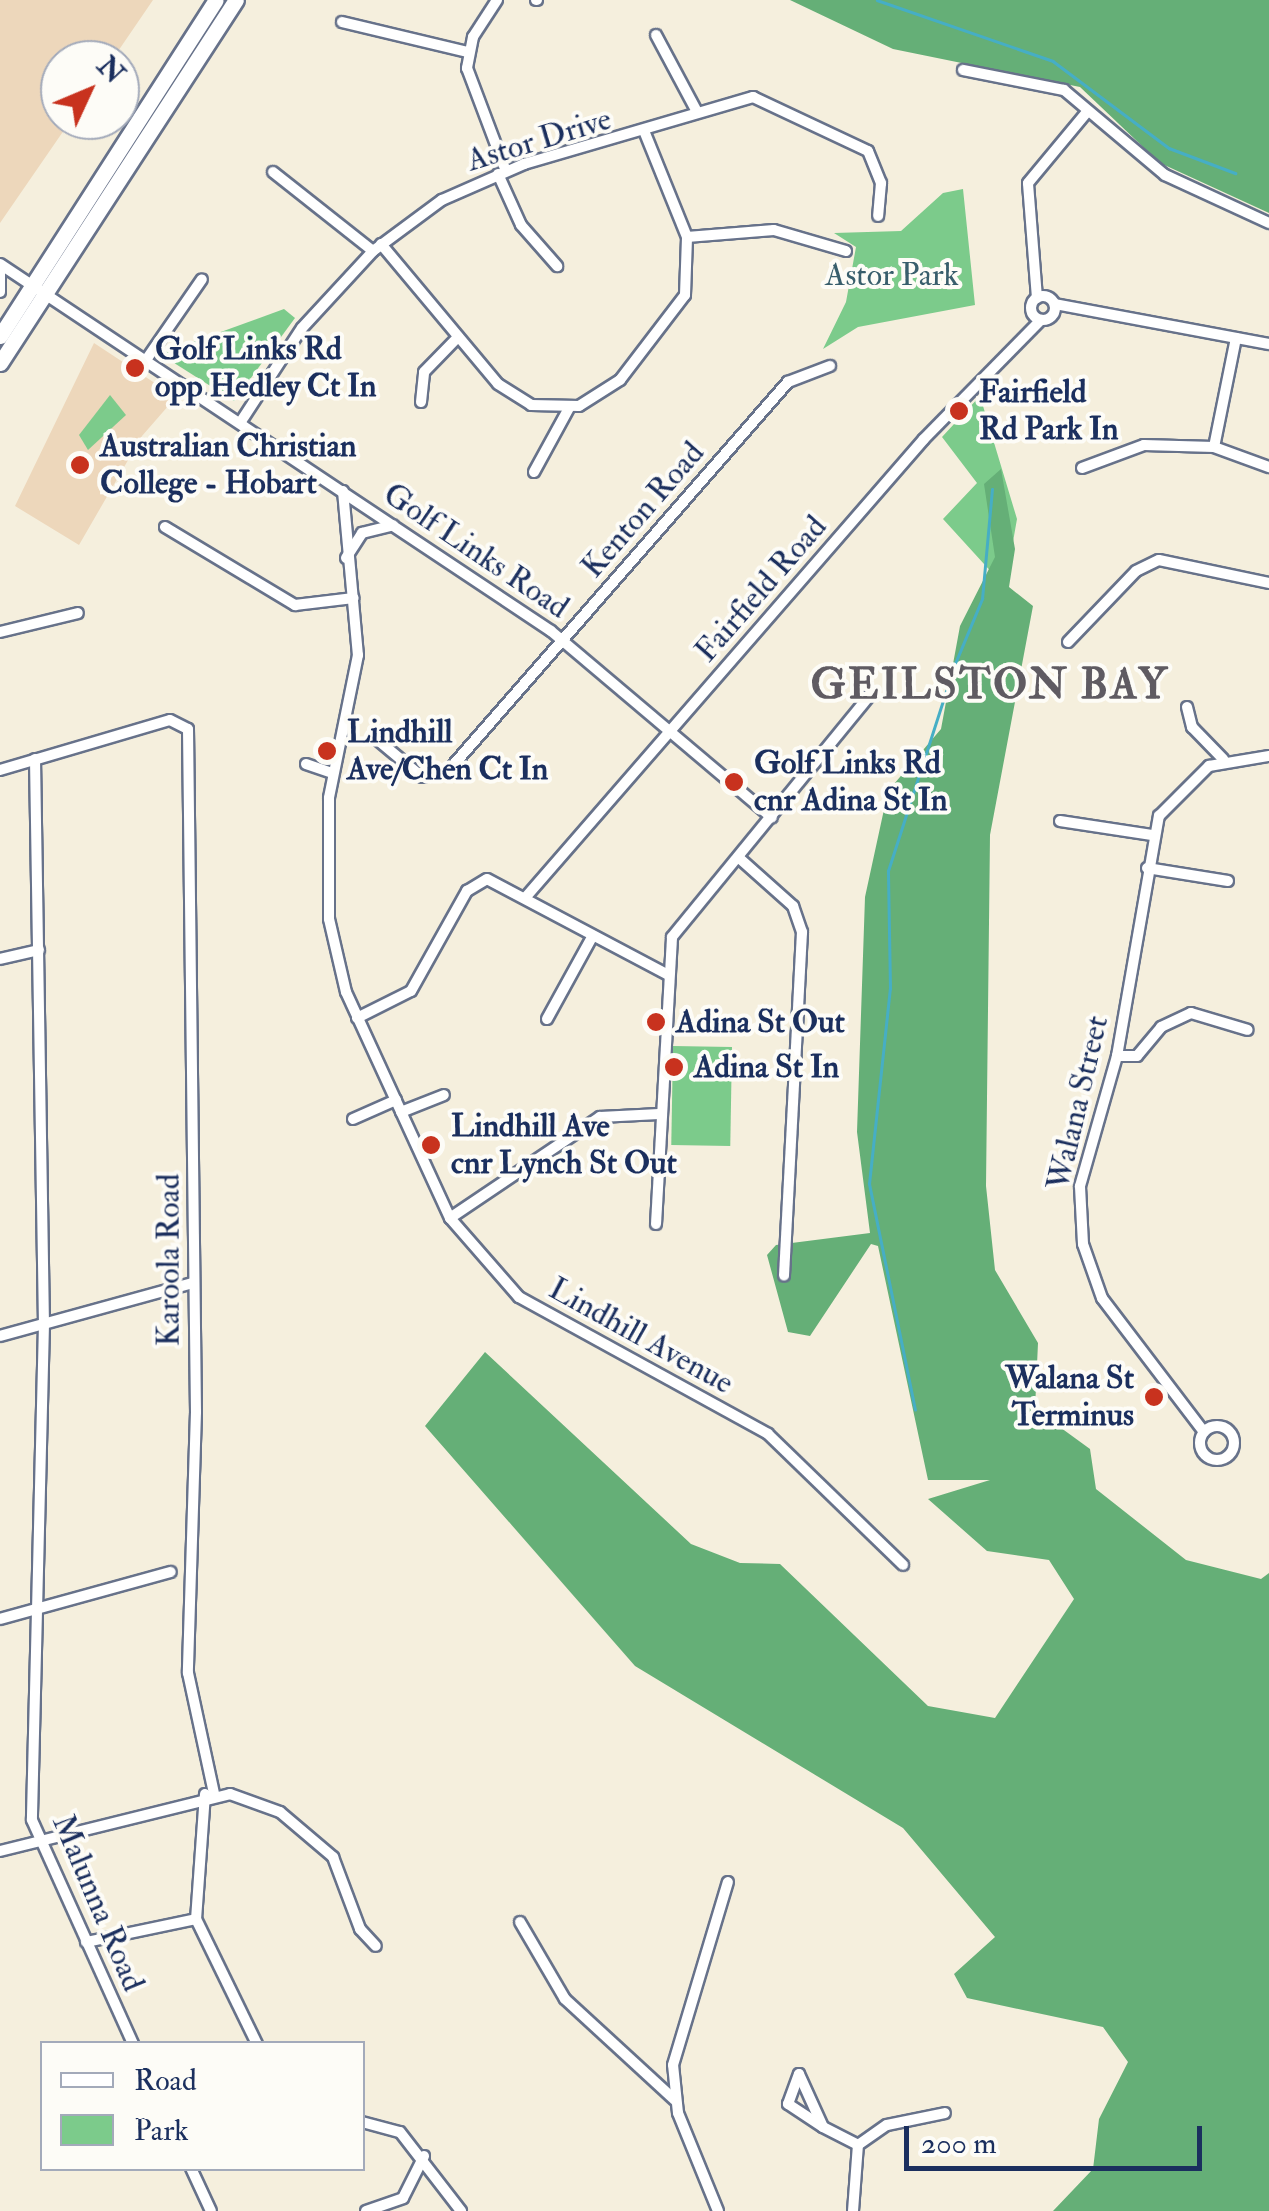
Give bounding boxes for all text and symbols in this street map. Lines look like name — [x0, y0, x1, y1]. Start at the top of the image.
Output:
north arrow — [40, 40, 140, 140]
text: N — [89, 49, 132, 91]
street label: Astor Drive — [462, 100, 616, 180]
park label: Astor Park — [825, 256, 959, 294]
place label: Golf Links Rd opp Hedley Ct In — [155, 331, 376, 406]
marker: Golf Links Rd opp Hedley Ct In — [124, 357, 146, 379]
place label: Fairfield Rd Park In — [979, 374, 1119, 449]
marker: Fairfield Rd Park In — [948, 400, 970, 422]
place label: Australian Christian College - Hobart — [100, 428, 356, 503]
street label: Kenton Road — [574, 434, 712, 586]
marker: Australian Christian College - Hobart — [69, 454, 91, 476]
street label: Golf Links Road — [376, 475, 576, 627]
street label: Fairfield Road — [687, 508, 835, 670]
district label: GEILSTON BAY — [810, 660, 1170, 710]
place label: Lindhill Ave/Chen Ct In — [347, 714, 548, 789]
marker: Lindhill Ave/Chen Ct In — [316, 740, 338, 762]
place label: Golf Links Rd cnr Adina St In — [754, 745, 947, 820]
marker: Golf Links Rd cnr Adina St In — [723, 771, 745, 793]
place label: Adina St Out — [676, 1003, 845, 1041]
marker: Adina St Out — [645, 1011, 667, 1033]
street label: Walana Street — [1039, 1012, 1117, 1194]
place label: Adina St In — [694, 1048, 839, 1086]
marker: Adina St In — [663, 1056, 685, 1078]
place label: Lindhill Ave cnr Lynch St Out — [451, 1108, 677, 1183]
marker: Lindhill Ave cnr Lynch St Out — [420, 1134, 442, 1156]
street label: Karoola Road — [150, 1174, 188, 1346]
street label: Lindhill Avenue — [542, 1270, 740, 1402]
place label: Walana St Terminus — [1005, 1360, 1134, 1435]
marker: Walana St Terminus — [1143, 1386, 1165, 1408]
street label: Malunna Road — [44, 1809, 152, 1997]
legend — [40, 2041, 365, 2171]
text: Road — [134, 2062, 197, 2099]
scale bar — [909, 2106, 1206, 2168]
text: Park — [134, 2112, 189, 2149]
text: 200 m — [921, 2125, 997, 2162]

